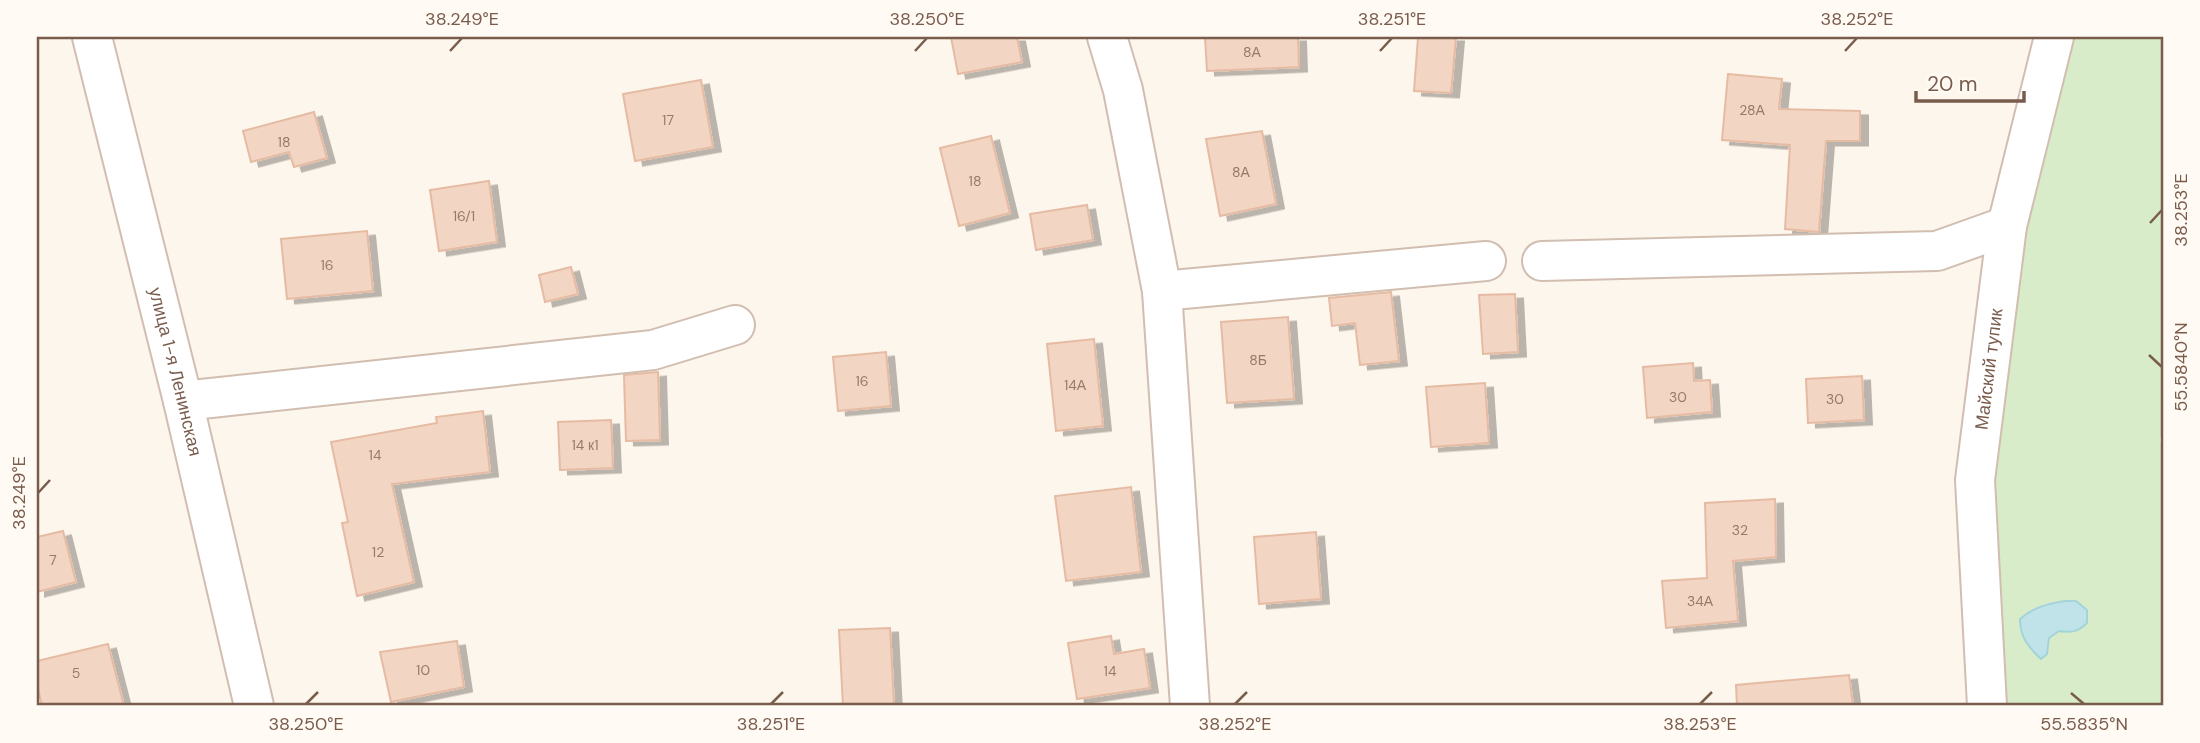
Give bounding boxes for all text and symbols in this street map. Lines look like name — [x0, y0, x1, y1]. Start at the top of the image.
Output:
text: 38.249°E — [425, 7, 499, 31]
text: 38.250°E — [889, 7, 965, 31]
text: 38.251°E — [1358, 7, 1426, 31]
text: 38.252°E — [1821, 7, 1893, 31]
house number: 8А — [1243, 43, 1262, 61]
scale bar — [1916, 60, 2025, 104]
text: 20 m — [1927, 70, 1978, 98]
house number: 28А — [1739, 101, 1765, 119]
house number: 17 — [662, 111, 674, 129]
house number: 18 — [278, 133, 290, 151]
house number: 8А — [1232, 163, 1251, 181]
house number: 18 — [969, 172, 981, 190]
text: 38.253°E — [2169, 173, 2193, 247]
house number: 16/1 — [453, 207, 475, 225]
house number: 16 — [320, 256, 334, 274]
street label: улица 1-я Ленинская — [143, 285, 207, 459]
street label: Майский тупик — [1969, 307, 2009, 431]
text: 55.5840°N — [2169, 322, 2193, 412]
house number: 8Б — [1249, 351, 1267, 369]
house number: 16 — [855, 372, 869, 390]
house number: 14А — [1064, 376, 1087, 394]
house number: 30 — [1669, 388, 1687, 406]
house number: 30 — [1826, 390, 1844, 408]
house number: 14 к1 — [571, 436, 599, 454]
house number: 14 — [369, 446, 382, 464]
text: 38.249°E — [7, 456, 31, 530]
house number: 32 — [1732, 521, 1748, 539]
house number: 12 — [372, 543, 384, 561]
house number: 7 — [49, 551, 57, 569]
house number: 34А — [1687, 592, 1714, 610]
house number: 10 — [416, 661, 430, 679]
house number: 14 — [1104, 662, 1117, 680]
house number: 5 — [72, 664, 80, 682]
text: 38.250°E — [268, 712, 344, 736]
text: 38.251°E — [737, 712, 805, 736]
text: 38.252°E — [1199, 712, 1271, 736]
text: 38.253°E — [1663, 712, 1737, 736]
text: 55.5835°N — [2040, 712, 2128, 736]

